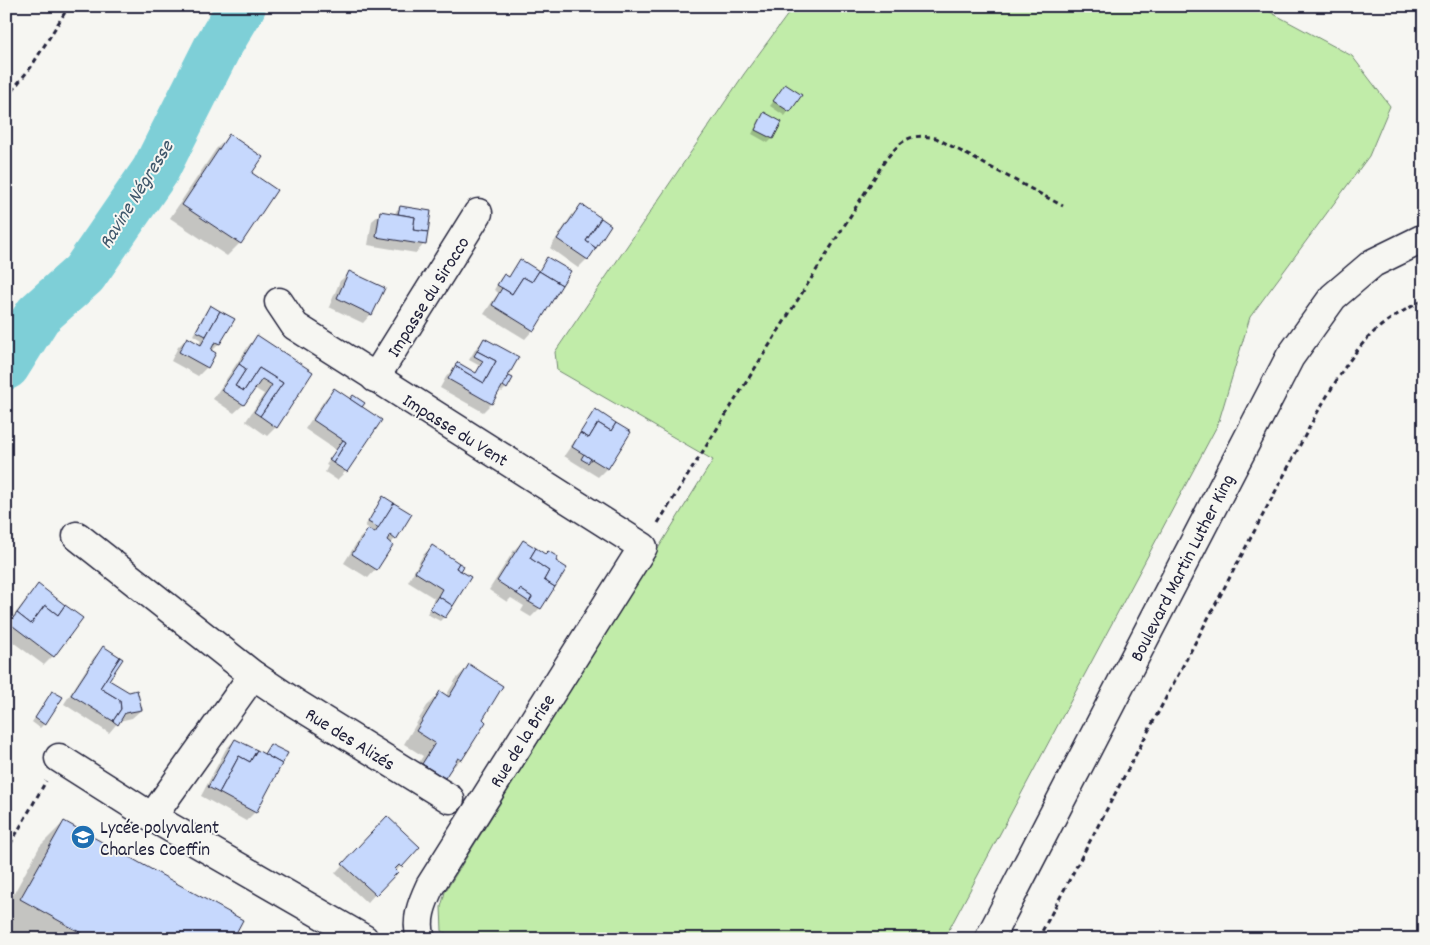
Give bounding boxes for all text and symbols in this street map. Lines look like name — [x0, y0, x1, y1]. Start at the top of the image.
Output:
water label: Ravine Négresse — [93, 135, 183, 255]
street label: Impasse du Sirocco — [382, 232, 478, 363]
street label: Impasse du Vent — [396, 389, 512, 475]
street label: Boulevard Martin Luther King — [1125, 470, 1243, 667]
street label: Rue de la Brise — [485, 690, 563, 794]
street label: Rue des Alizés — [299, 703, 399, 779]
place label: Lycée polyvalent Charles Coeffin — [100, 816, 219, 865]
school or university icon: Lycée polyvalent Charles Coeffin — [70, 824, 96, 850]

